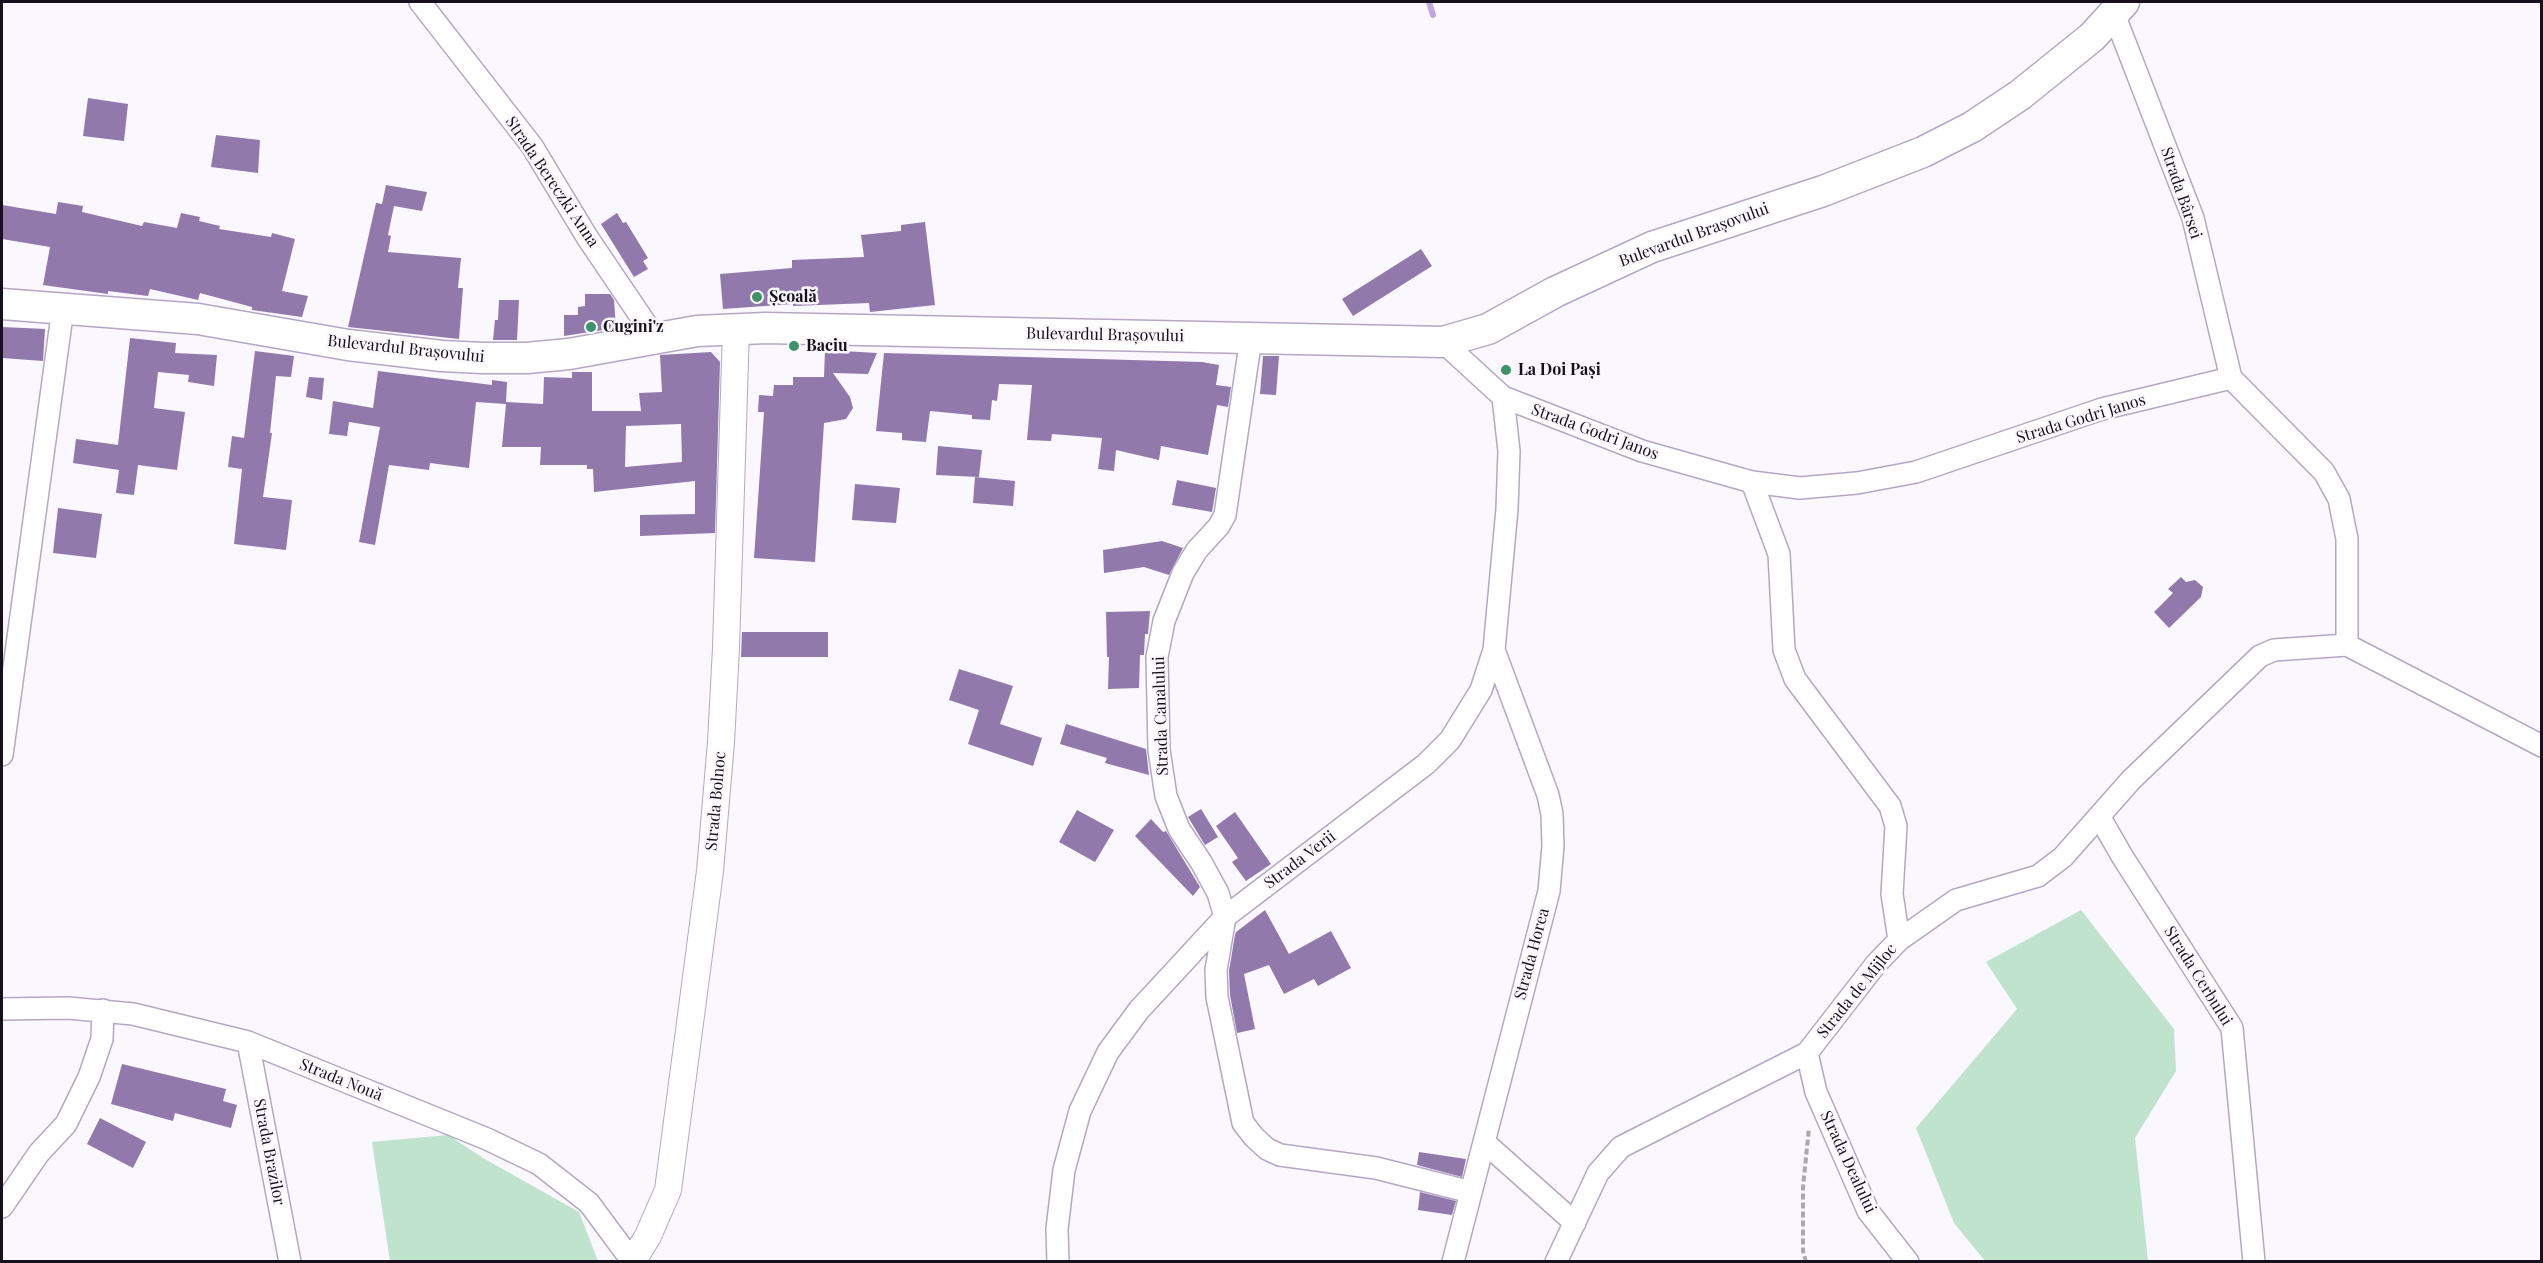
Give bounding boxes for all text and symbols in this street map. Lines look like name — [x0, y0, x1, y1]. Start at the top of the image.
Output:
street label: Strada Bereczki Anna — [501, 113, 603, 251]
street label: Strada Bârsei — [2156, 145, 2206, 241]
street label: Bulevardul Brașovului — [1617, 199, 1771, 271]
place label: Școală — [769, 287, 817, 307]
marker: Școală — [750, 290, 764, 304]
place label: Cugini'z — [603, 317, 664, 337]
marker: Cugini'z — [584, 320, 598, 334]
street label: Bulevardul Brașovului — [1026, 324, 1184, 346]
street label: Bulevardul Brașovului — [327, 331, 485, 367]
place label: Baciu — [806, 336, 848, 356]
marker: Baciu — [787, 339, 801, 353]
place label: La Doi Pași — [1518, 360, 1601, 380]
marker: La Doi Pași — [1499, 363, 1513, 377]
street label: Strada Godri Janos — [2014, 390, 2148, 448]
street label: Strada Godri Janos — [1529, 400, 1661, 464]
street label: Strada Canalului — [1149, 656, 1173, 776]
street label: Strada Bolnoc — [702, 750, 730, 852]
street label: Strada Verii — [1261, 827, 1339, 893]
street label: Strada Horea — [1511, 906, 1553, 1002]
street label: Strada Cerbului — [2160, 923, 2236, 1029]
street label: Strada de Mijloc — [1813, 940, 1901, 1042]
street label: Strada Nouă — [297, 1055, 385, 1105]
street label: Strada Brazilor — [249, 1097, 289, 1207]
street label: Strada Dealului — [1816, 1108, 1880, 1216]

